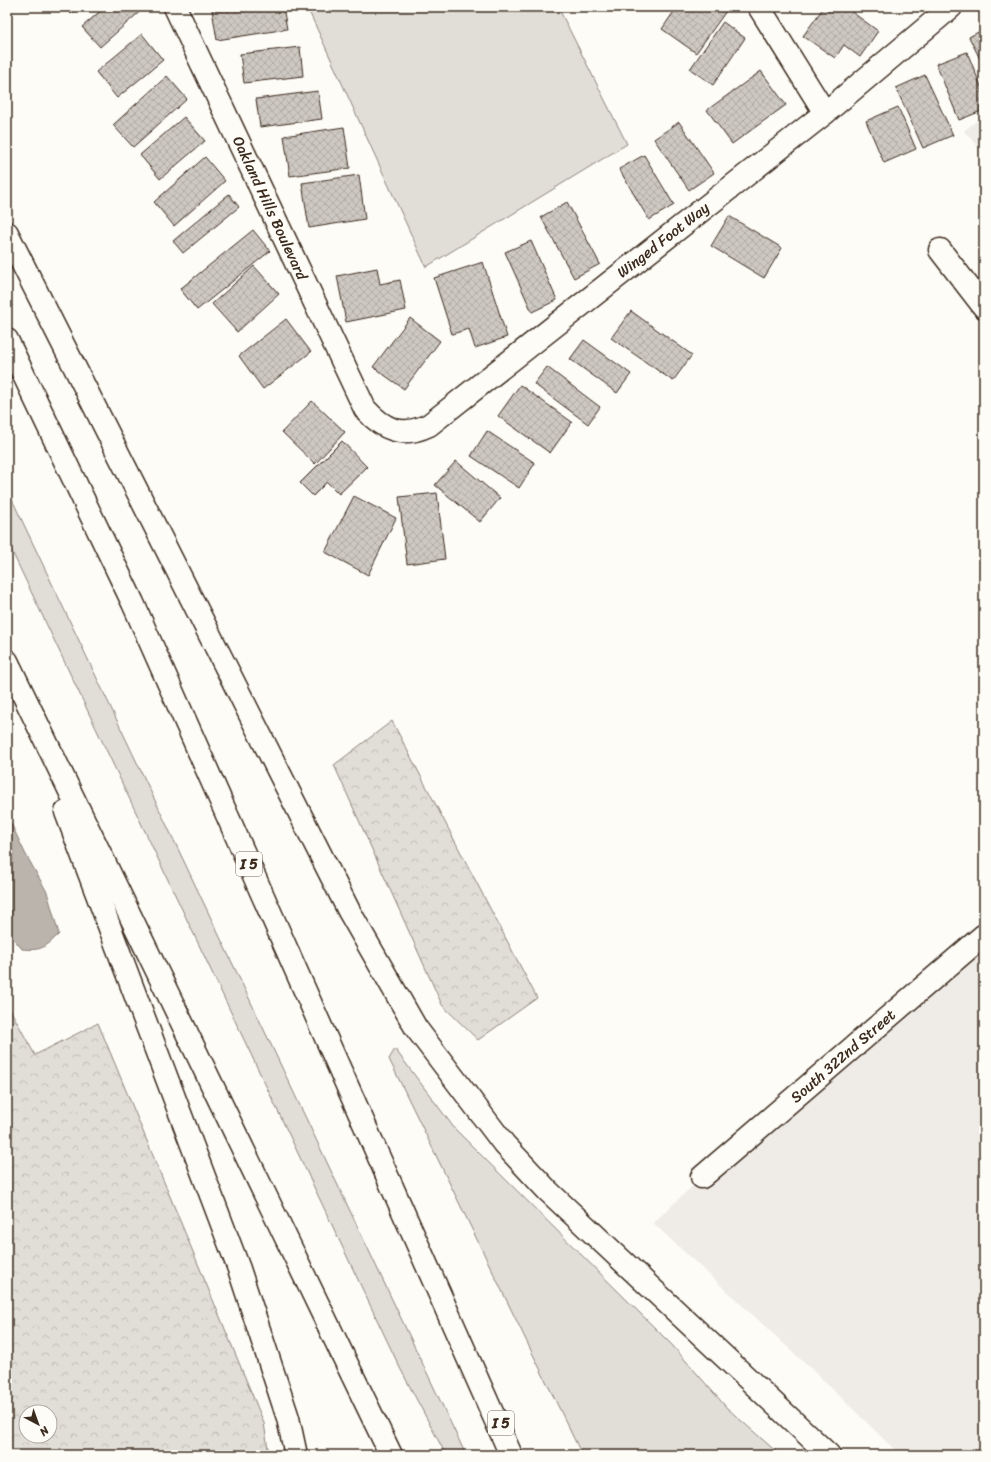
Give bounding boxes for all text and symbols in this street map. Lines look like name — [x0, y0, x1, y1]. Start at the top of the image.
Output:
street label: Oakland Hills Boulevard — [225, 132, 315, 285]
street label: Winged Foot Way — [611, 195, 715, 285]
road number: I 5 — [236, 852, 262, 876]
street label: South 322nd Street — [784, 1002, 902, 1109]
north arrow — [18, 1404, 58, 1444]
road number: I 5 — [488, 1411, 514, 1435]
text: N — [35, 1421, 54, 1441]

